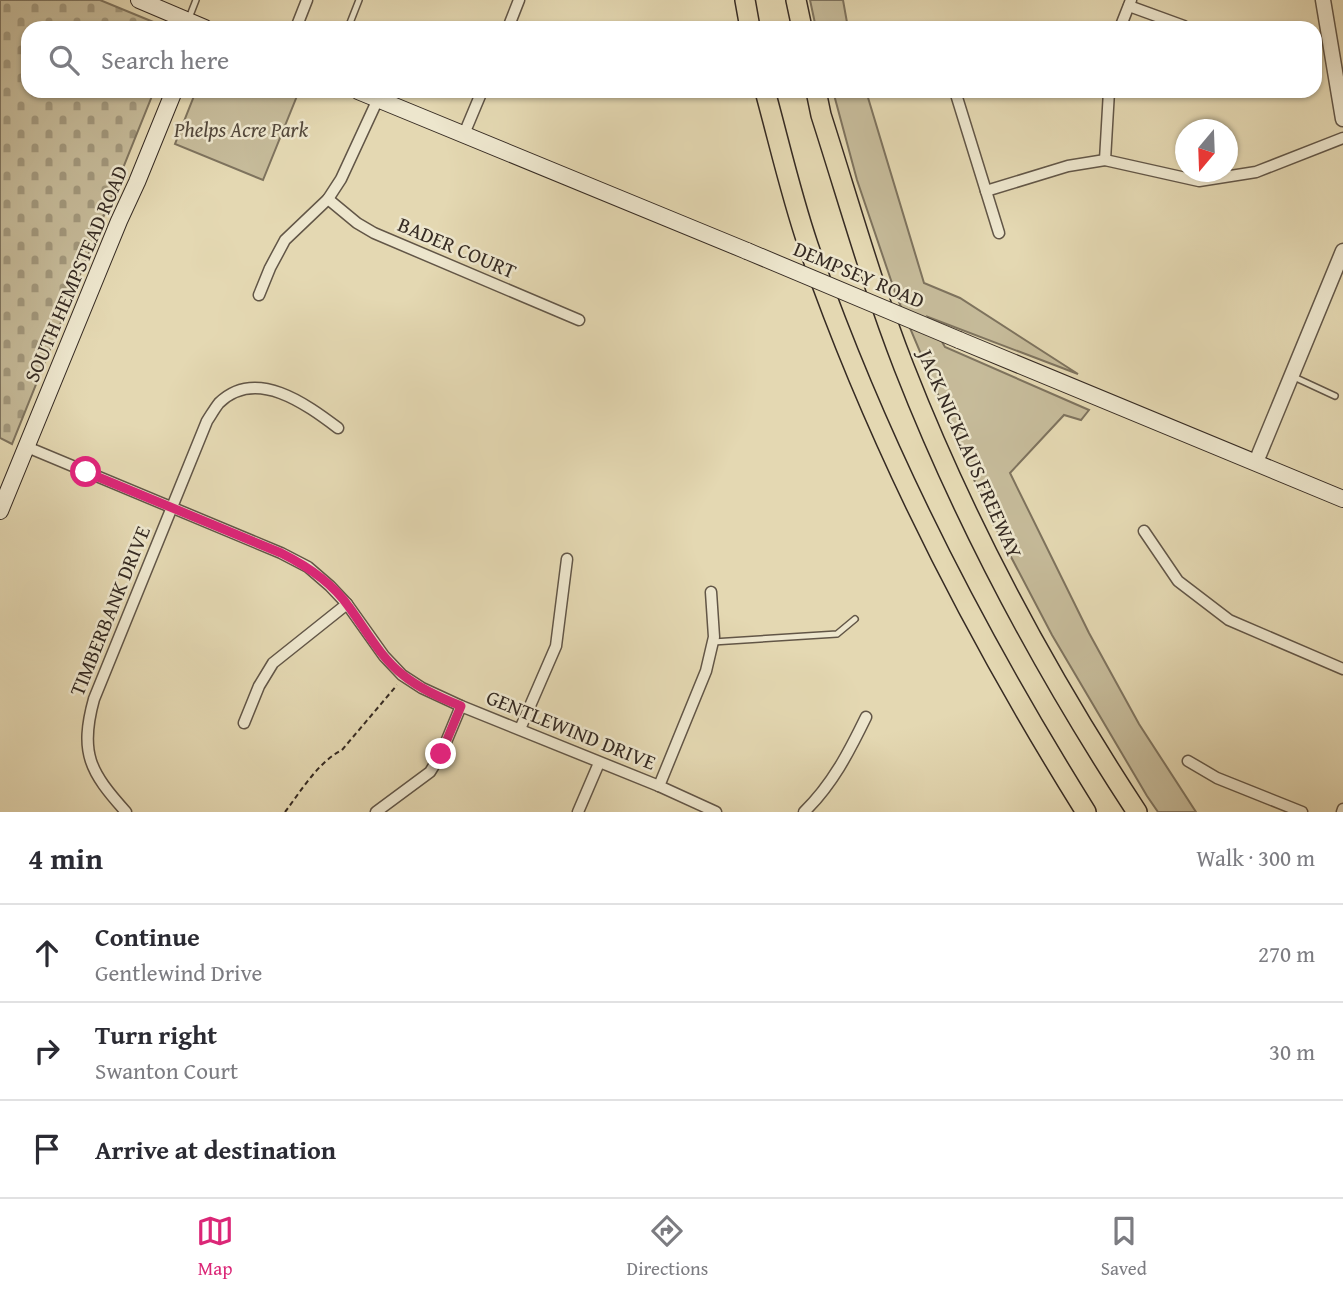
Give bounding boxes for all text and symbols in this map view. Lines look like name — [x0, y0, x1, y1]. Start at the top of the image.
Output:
search box — [21, 21, 1322, 98]
text: Search here — [101, 40, 229, 79]
icon: search — [45, 41, 83, 79]
park label: Phelps Acre Park — [173, 114, 308, 145]
north arrow — [1175, 119, 1238, 182]
street label: SOUTH HEMPSTEAD ROAD — [16, 161, 135, 387]
street label: BADER COURT — [393, 209, 522, 287]
street label: DEMPSEY ROAD — [789, 233, 930, 316]
street label: JACK NICKLAUS FREEWAY — [909, 342, 1031, 564]
route start — [70, 456, 101, 487]
street label: TIMBERBANK DRIVE — [61, 521, 158, 701]
street label: GENTLEWIND DRIVE — [482, 681, 661, 778]
route end — [425, 738, 456, 769]
text: 4 min — [28, 836, 103, 880]
text: Walk · 300 m — [1196, 841, 1315, 874]
text: Continue — [95, 917, 200, 956]
icon: ahead — [28, 934, 66, 972]
text: 270 m — [1258, 937, 1315, 970]
text: Gentlewind Drive — [95, 956, 262, 989]
text: Turn right — [95, 1015, 217, 1054]
icon: right — [28, 1032, 66, 1070]
text: 30 m — [1269, 1035, 1315, 1068]
text: Swanton Court — [95, 1054, 238, 1087]
icon: arrive — [28, 1130, 66, 1168]
text: Arrive at destination — [95, 1130, 336, 1169]
tab: Map — [196, 1212, 234, 1282]
tab: Directions — [627, 1212, 708, 1282]
tab: Saved — [1101, 1212, 1147, 1282]

